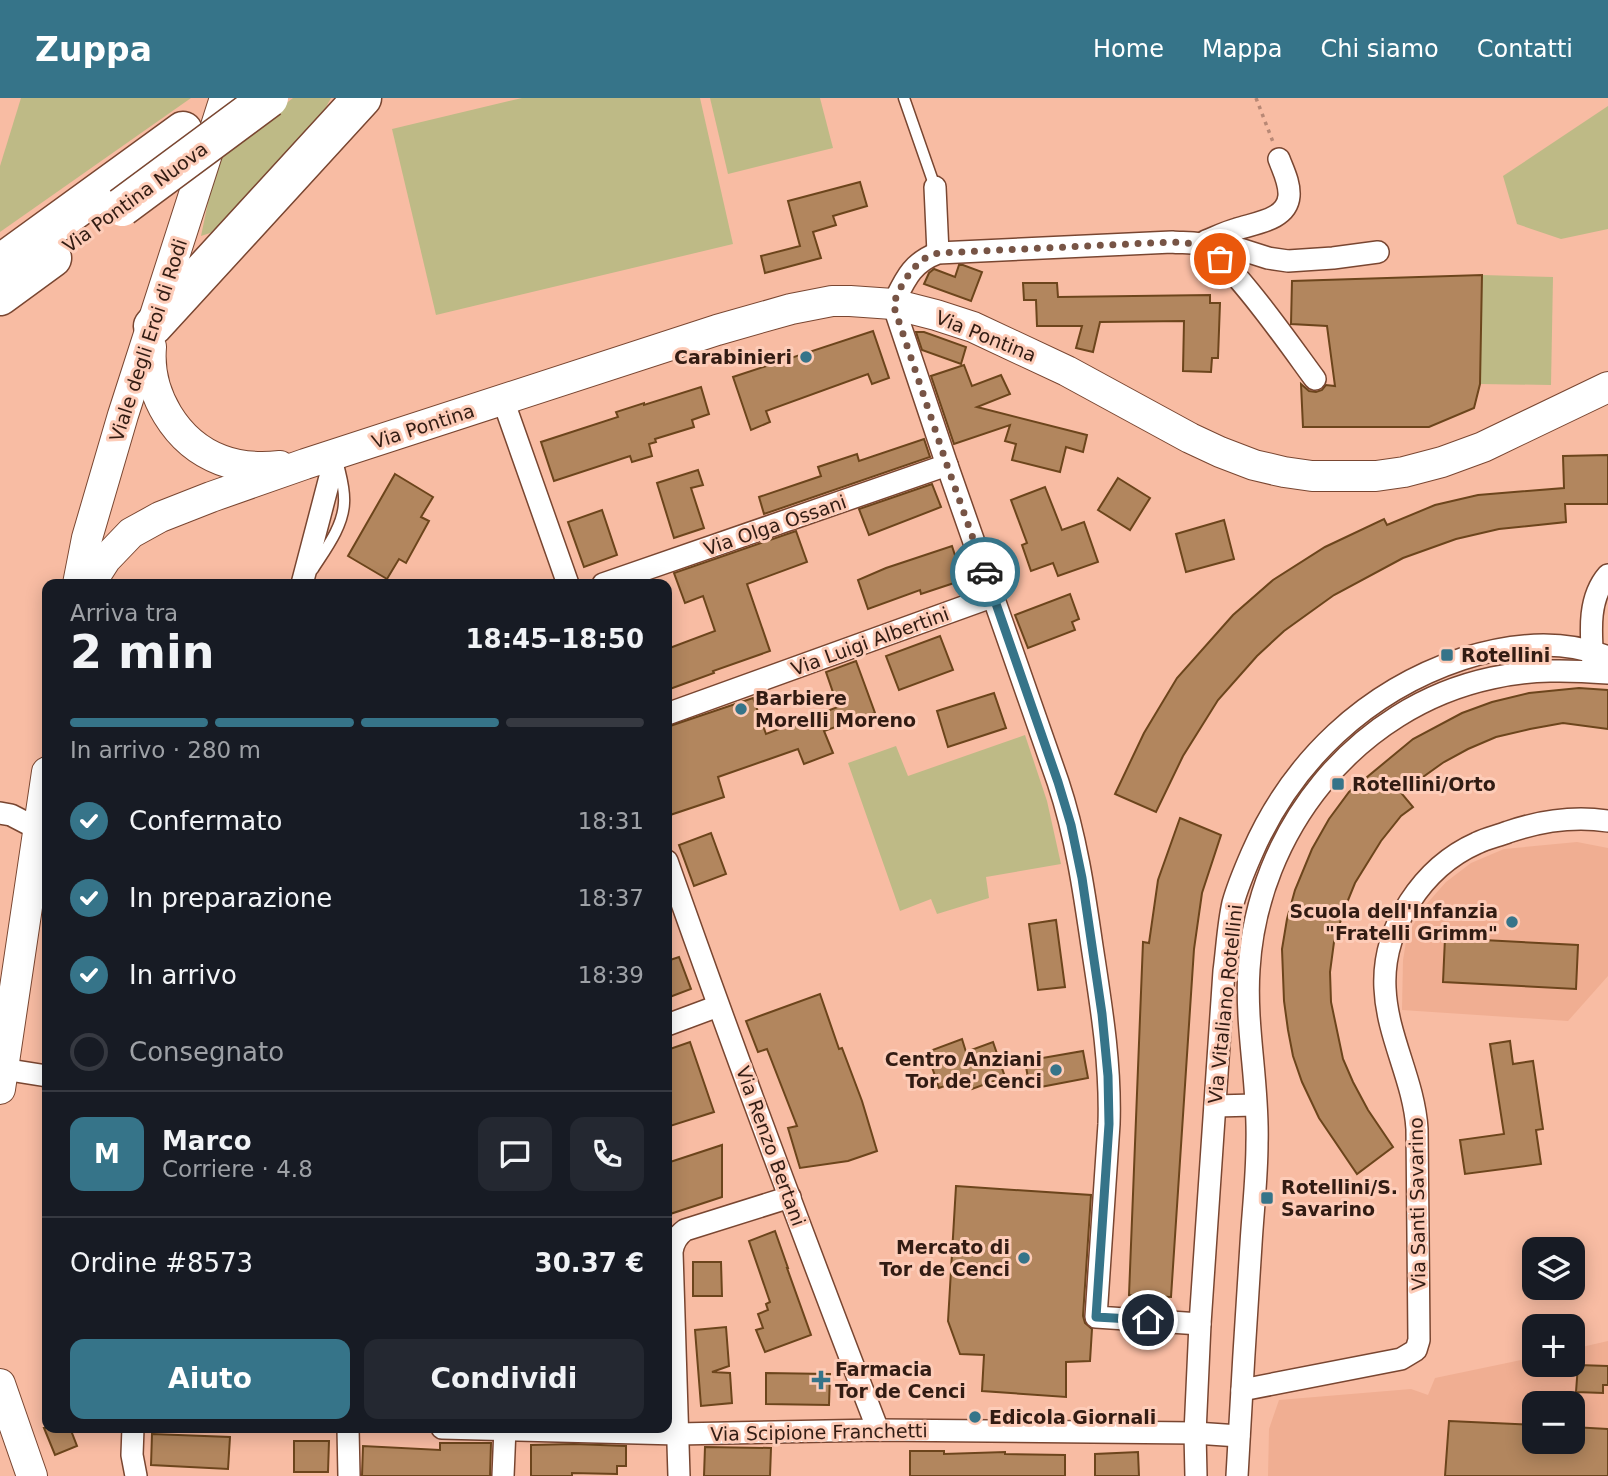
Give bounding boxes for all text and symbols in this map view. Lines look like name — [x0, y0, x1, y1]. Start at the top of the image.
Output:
text: Zuppa — [35, 30, 152, 69]
text: Home — [1093, 35, 1164, 63]
text: Mappa — [1202, 35, 1283, 63]
text: Chi siamo — [1321, 35, 1439, 63]
text: Contatti — [1477, 35, 1573, 63]
street label: Via Pontina Nuova — [58, 137, 212, 257]
pin — [1190, 229, 1250, 289]
street label: Viale degli Eroi di Rodi — [105, 236, 191, 444]
icon: bag — [1201, 240, 1239, 278]
street label: Via Pontina — [933, 306, 1039, 366]
place label: Carabinieri — [674, 346, 792, 368]
marker: Carabinieri — [798, 349, 814, 365]
street label: Via Pontina — [369, 399, 477, 453]
street label: Via Olga Ossani — [701, 490, 849, 560]
courier — [950, 537, 1020, 607]
icon: car — [966, 553, 1004, 591]
text: Arriva tra — [70, 600, 178, 626]
street label: Via Luigi Albertini — [788, 602, 952, 680]
text: 18:45–18:50 — [465, 624, 644, 654]
text: 2 min — [70, 625, 214, 679]
place label: Rotellini — [1461, 644, 1550, 666]
marker: Rotellini — [1439, 647, 1455, 663]
place label: Barbiere Morelli Moreno — [755, 687, 916, 731]
marker: Barbiere Morelli Moreno — [733, 701, 749, 717]
text: In arrivo · 280 m — [70, 737, 261, 763]
place label: Rotellini/Orto — [1352, 773, 1496, 795]
marker: Rotellini/Orto — [1330, 776, 1346, 792]
icon: check — [70, 802, 108, 840]
text: Confermato — [129, 806, 282, 836]
text: 18:31 — [578, 808, 644, 834]
icon: check — [70, 879, 108, 917]
text: In preparazione — [129, 883, 332, 913]
text: 18:37 — [578, 885, 644, 911]
place label: Scuola dell'Infanzia "Fratelli Grimm" — [1290, 900, 1498, 944]
street label: Via Vitaliano Rotellini — [1204, 903, 1246, 1105]
marker: Scuola dell'Infanzia "Fratelli Grimm" — [1504, 914, 1520, 930]
icon: check — [70, 956, 108, 994]
text: In arrivo — [129, 960, 237, 990]
text: 18:39 — [578, 962, 644, 988]
text: Consegnato — [129, 1037, 284, 1067]
place label: Centro Anziani Tor de' Cenci — [885, 1048, 1042, 1092]
marker: Centro Anziani Tor de' Cenci — [1048, 1062, 1064, 1078]
street label: Via Renzo Bertani — [732, 1063, 810, 1229]
button: chat — [478, 1117, 552, 1191]
button: phone — [570, 1117, 644, 1191]
street label: Via Santi Savarino — [1404, 1117, 1430, 1291]
text: Marco — [162, 1126, 252, 1156]
text: M — [94, 1139, 120, 1169]
text: Corriere · 4.8 — [162, 1156, 313, 1182]
place label: Rotellini/S. Savarino — [1281, 1176, 1398, 1220]
marker: Rotellini/S. Savarino — [1259, 1190, 1275, 1206]
place label: Mercato di Tor de Cenci — [879, 1236, 1010, 1280]
map controls — [1522, 1237, 1585, 1454]
button: layers — [1522, 1237, 1585, 1300]
text: Ordine #8573 — [70, 1248, 253, 1278]
text: 30.37 € — [535, 1248, 644, 1278]
marker: Mercato di Tor de Cenci — [1016, 1250, 1032, 1266]
pin — [1118, 1290, 1178, 1350]
icon: home — [1129, 1301, 1167, 1339]
button: + — [1522, 1314, 1585, 1377]
button: Aiuto — [70, 1339, 350, 1419]
button: Condividi — [364, 1339, 644, 1419]
place label: Farmacia Tor de Cenci — [835, 1358, 966, 1402]
marker: Farmacia Tor de Cenci — [813, 1372, 829, 1388]
button: − — [1522, 1391, 1585, 1454]
place label: Edicola Giornali — [989, 1406, 1156, 1428]
marker: Edicola Giornali — [967, 1409, 983, 1425]
street label: Via Scipione Franchetti — [710, 1419, 928, 1445]

